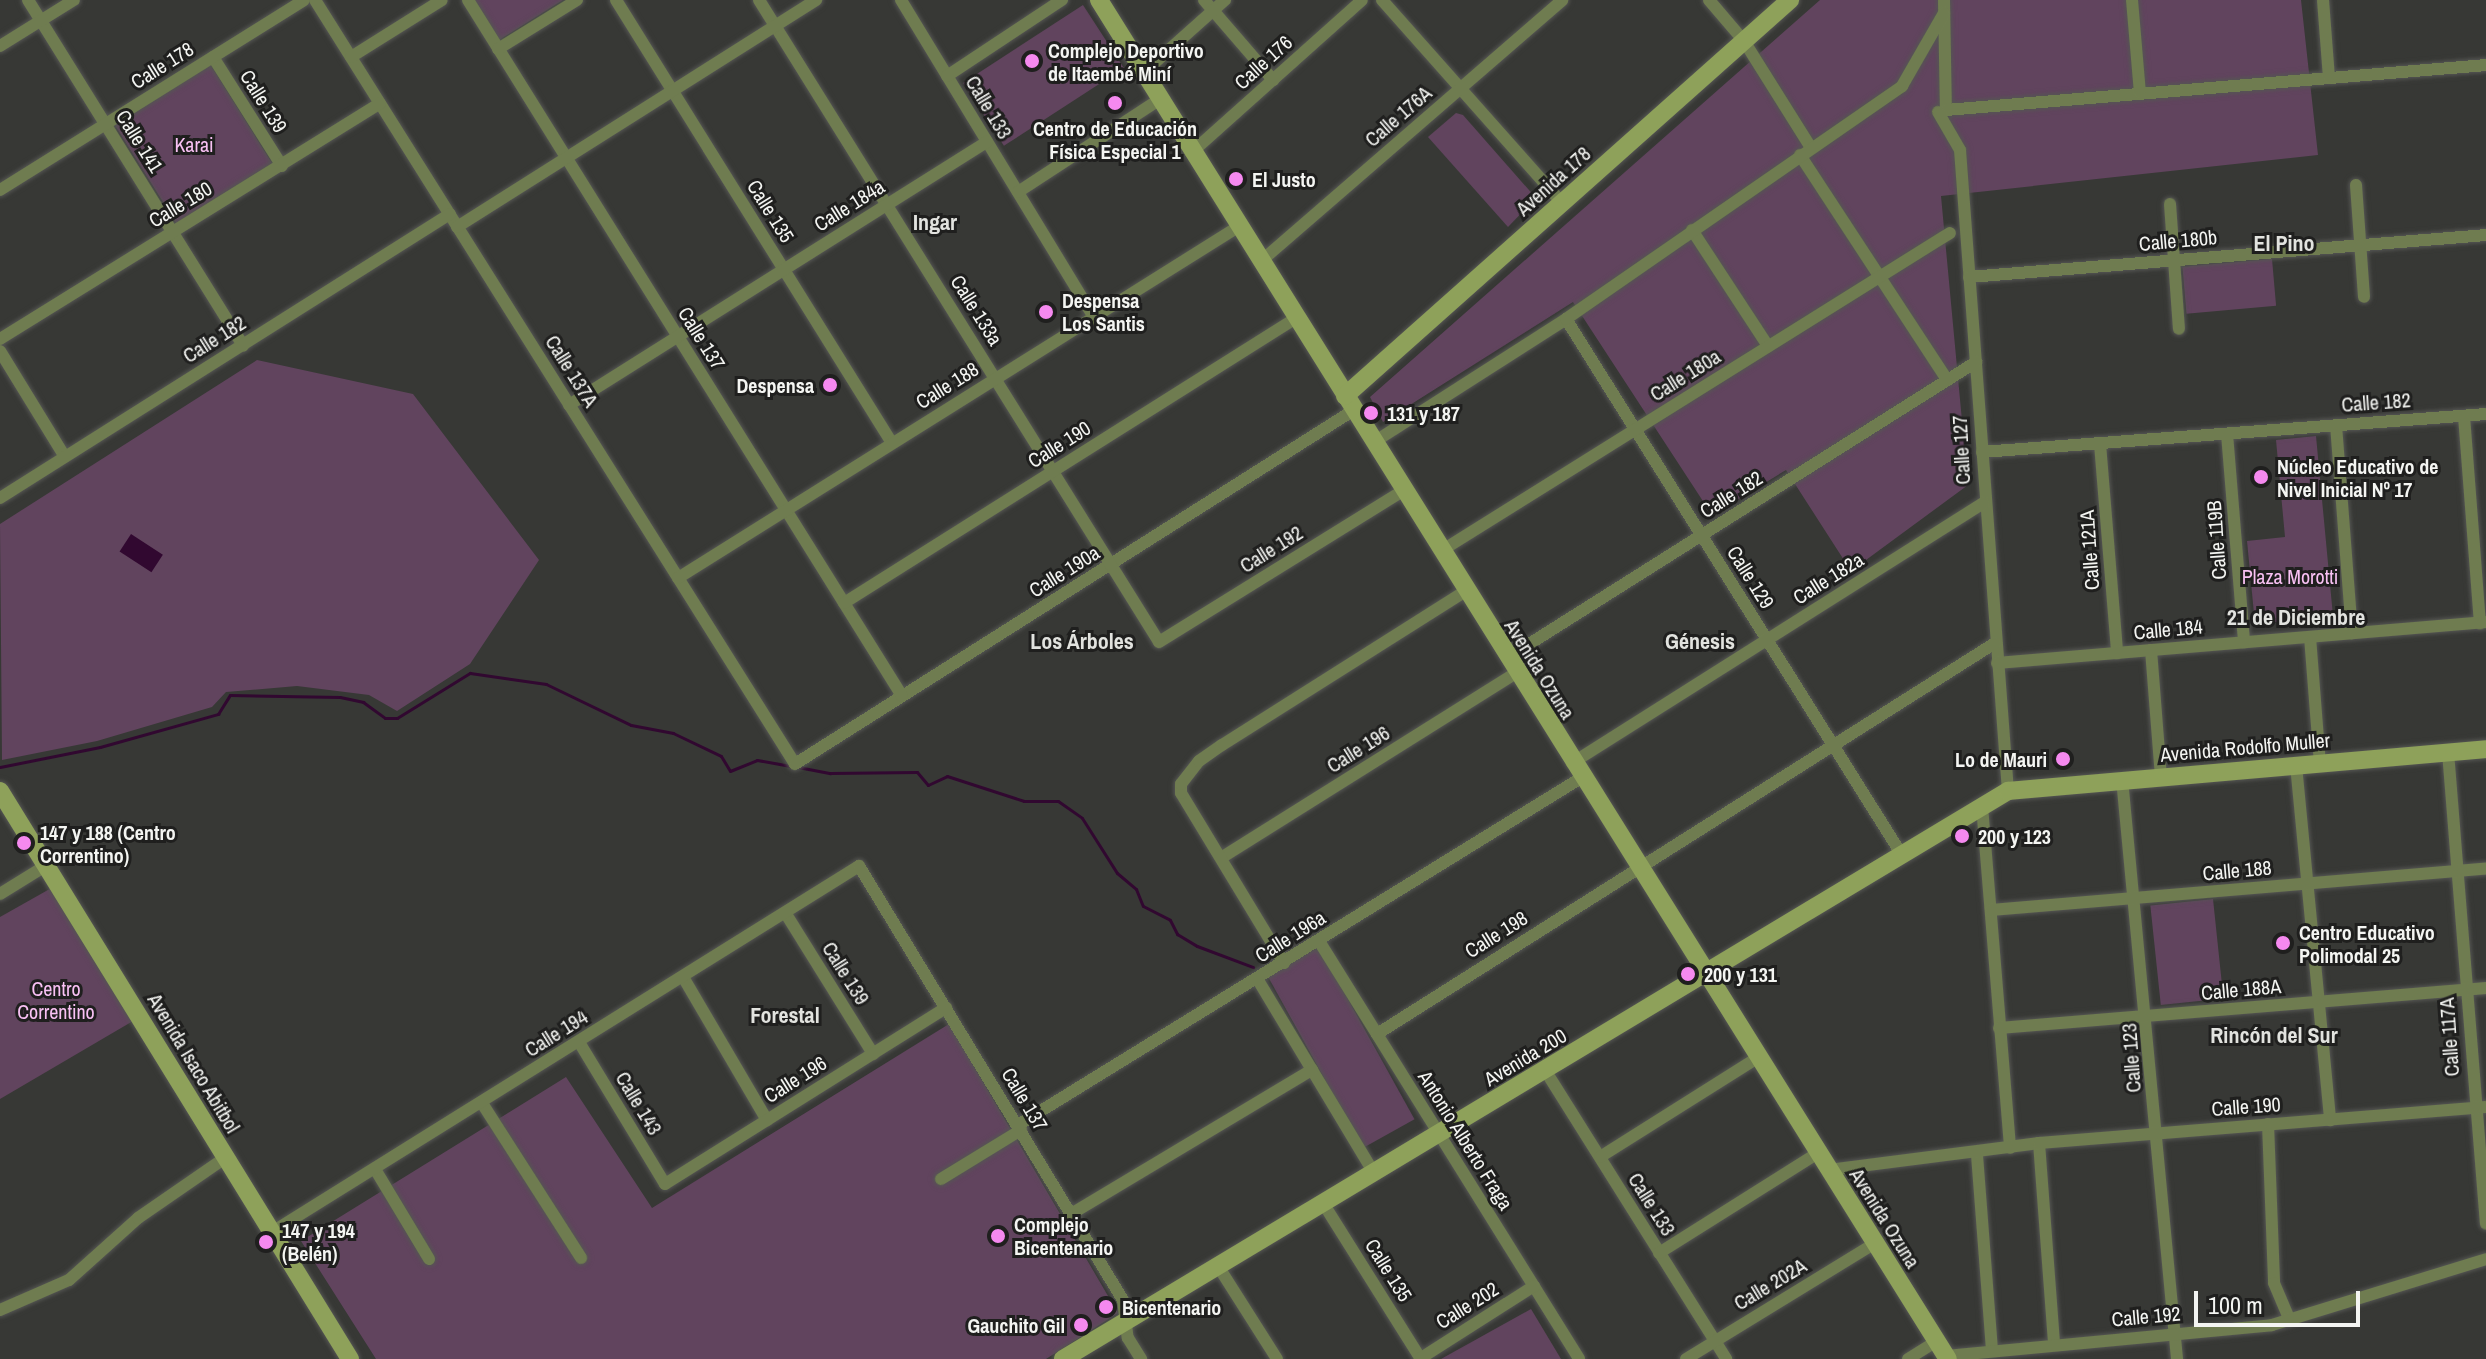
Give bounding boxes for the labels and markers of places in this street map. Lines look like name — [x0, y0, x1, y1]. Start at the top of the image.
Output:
place label: Complejo Deportivo de Itaembé Miní — [1048, 38, 1204, 85]
marker: Complejo Deportivo de Itaembé Miní — [1023, 52, 1041, 70]
marker: Centro de Educación Física Especial 1 — [1106, 94, 1124, 112]
place label: Centro de Educación Física Especial 1 — [1033, 116, 1197, 163]
place label: El Justo — [1252, 167, 1316, 191]
marker: El Justo — [1227, 170, 1245, 188]
place label: Despensa Los Santis — [1062, 288, 1145, 335]
marker: Despensa Los Santis — [1037, 303, 1055, 321]
place label: Despensa — [737, 373, 814, 397]
marker: Despensa — [821, 376, 839, 394]
place label: 131 y 187 — [1387, 401, 1460, 425]
marker: 131 y 187 — [1362, 404, 1380, 422]
place label: Núcleo Educativo de Nivel Inicial Nº 17 — [2277, 454, 2438, 501]
marker: Núcleo Educativo de Nivel Inicial Nº 17 — [2252, 468, 2270, 486]
place label: Lo de Mauri — [1955, 747, 2047, 771]
marker: Lo de Mauri — [2054, 750, 2072, 768]
place label: 147 y 188 (Centro Correntino) — [40, 820, 176, 867]
place label: 200 y 123 — [1978, 824, 2051, 848]
marker: 200 y 123 — [1953, 827, 1971, 845]
marker: 147 y 188 (Centro Correntino) — [15, 834, 33, 852]
place label: Centro Educativo Polimodal 25 — [2299, 920, 2435, 967]
marker: Centro Educativo Polimodal 25 — [2274, 934, 2292, 952]
place label: 200 y 131 — [1704, 962, 1777, 986]
marker: 200 y 131 — [1679, 965, 1697, 983]
place label: Complejo Bicentenario — [1014, 1212, 1113, 1259]
place label: 147 y 194 (Belén) — [282, 1218, 355, 1265]
marker: Complejo Bicentenario — [989, 1227, 1007, 1245]
marker: 147 y 194 (Belén) — [257, 1233, 275, 1251]
place label: Bicentenario — [1122, 1295, 1221, 1319]
marker: Bicentenario — [1097, 1298, 1115, 1316]
place label: Gauchito Gil — [967, 1313, 1065, 1337]
marker: Gauchito Gil — [1072, 1316, 1090, 1334]

